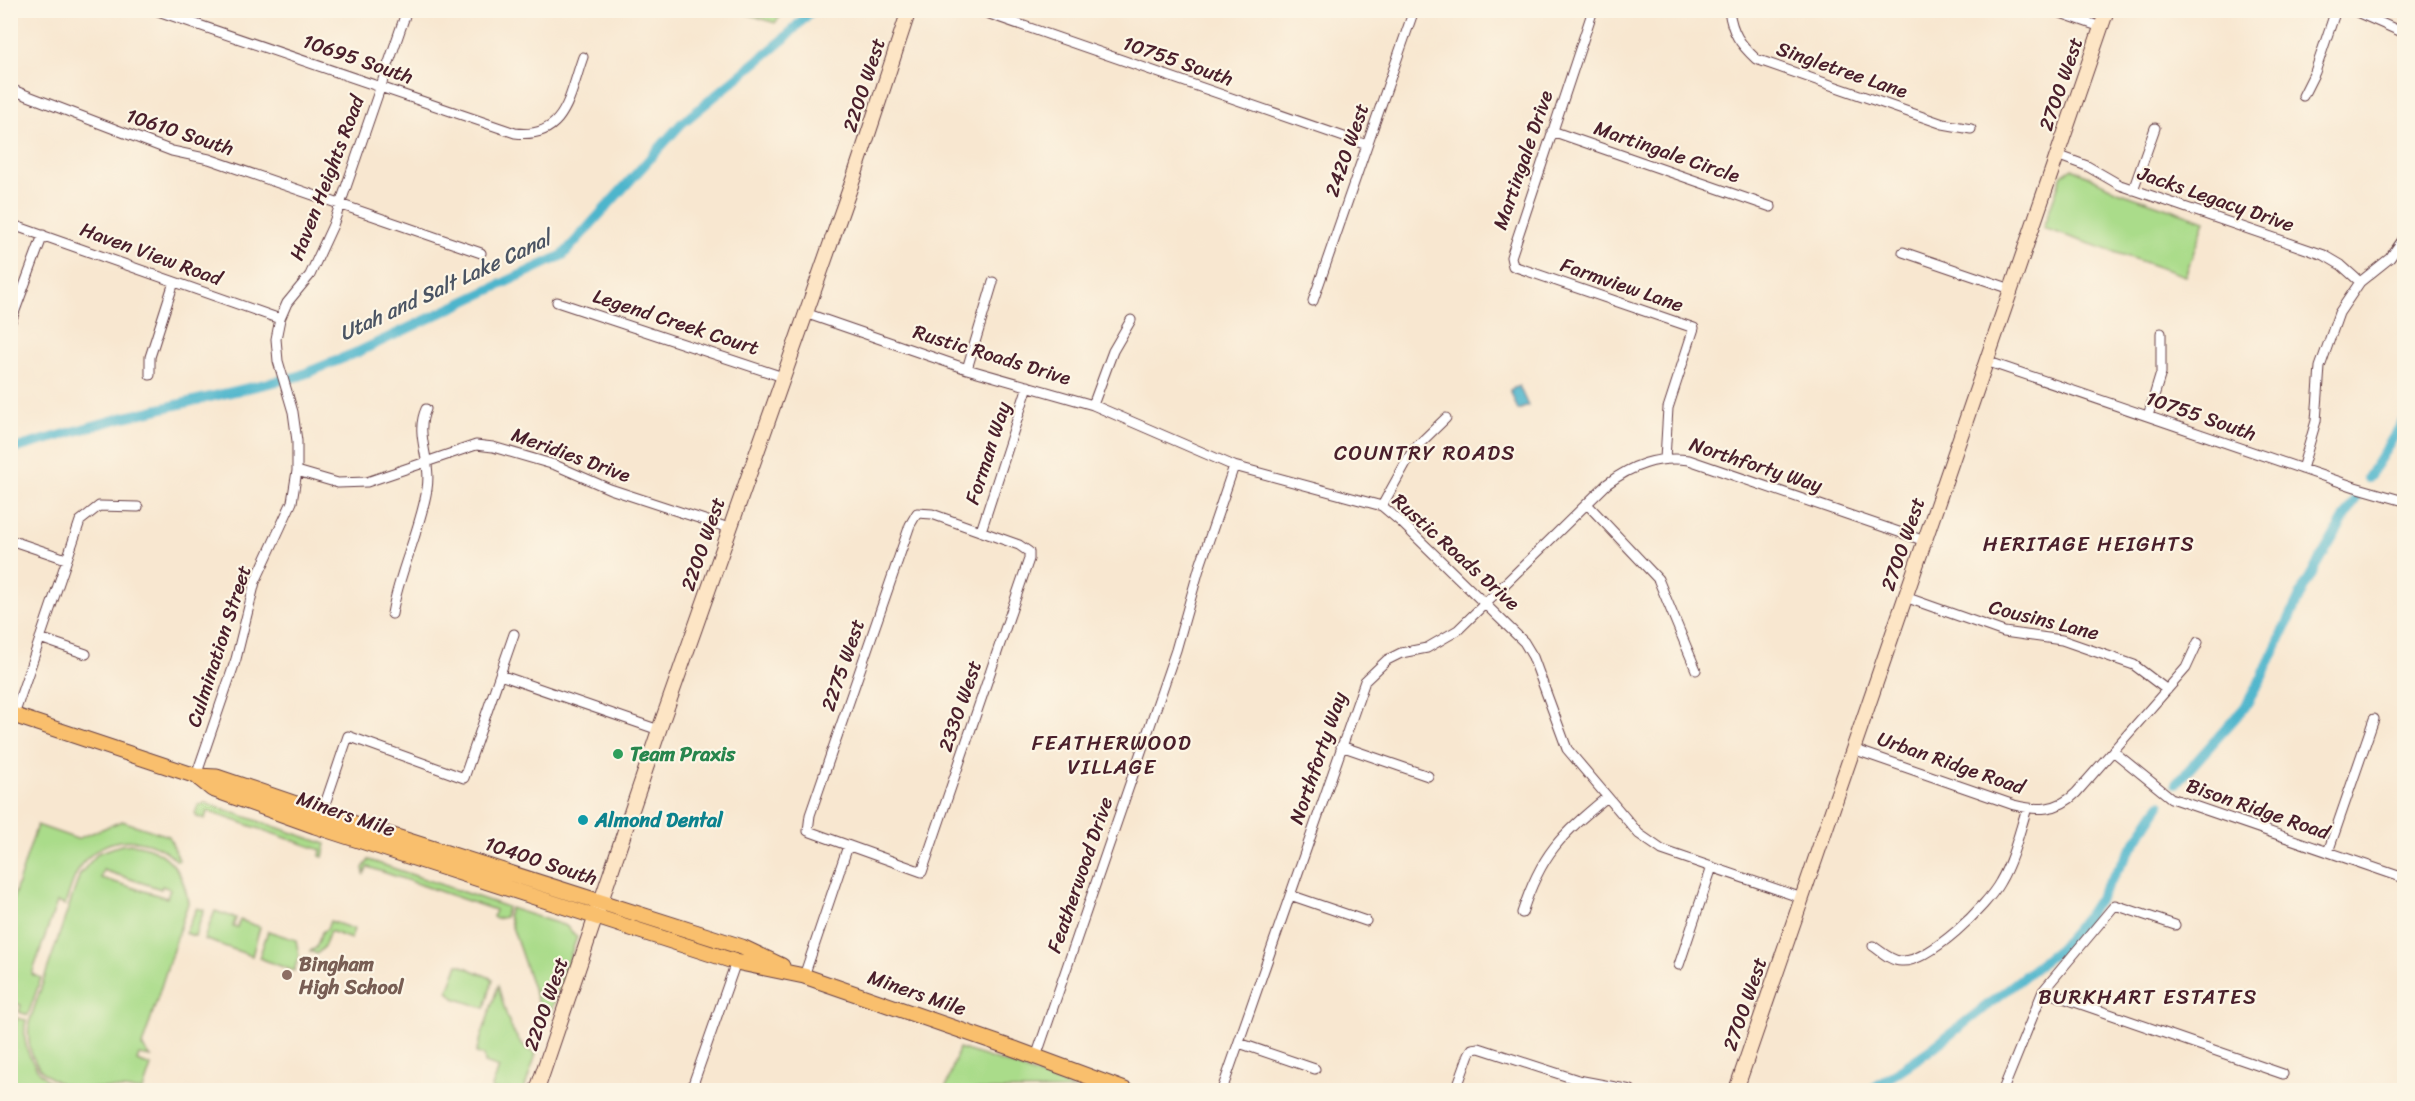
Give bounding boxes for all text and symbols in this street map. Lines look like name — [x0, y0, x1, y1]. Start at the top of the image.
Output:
street label: 10695 South — [298, 24, 418, 94]
street label: 10755 South — [1118, 26, 1238, 96]
street label: Singletree Lane — [1772, 31, 1913, 109]
street label: 2700 West — [2029, 32, 2093, 136]
street label: 2200 West — [832, 33, 896, 137]
street label: Martingale Drive — [1483, 85, 1563, 235]
street label: Haven Heights Road — [279, 89, 375, 266]
street label: 10610 South — [121, 98, 239, 166]
street label: 2420 West — [1315, 98, 1379, 202]
street label: Martingale Circle — [1589, 111, 1745, 193]
street label: Jacks Legacy Drive — [2132, 155, 2299, 242]
street label: Haven View Road — [75, 212, 228, 296]
water label: Utah and Salt Lake Canal — [332, 218, 562, 352]
street label: Farmview Lane — [1556, 248, 1688, 322]
street label: Legend Creek Court — [588, 279, 764, 365]
street label: Rustic Roads Drive — [909, 314, 1075, 396]
street label: 10755 South — [2141, 381, 2261, 451]
street label: Forman Way — [955, 396, 1021, 509]
street label: Meridies Drive — [506, 417, 636, 493]
street label: Northforty Way — [1685, 427, 1828, 503]
district label: COUNTRY ROADS — [1334, 434, 1516, 472]
street label: Rustic Roads Drive — [1384, 484, 1529, 620]
street label: 2200 West — [671, 492, 735, 596]
street label: 2700 West — [1871, 492, 1935, 596]
district label: HERITAGE HEIGHTS — [1983, 525, 2195, 563]
street label: Culmination Street — [176, 560, 262, 732]
street label: Cousins Lane — [1985, 589, 2103, 651]
street label: 2275 West — [811, 614, 875, 716]
street label: 2330 West — [928, 655, 992, 757]
street label: Northforty Way — [1279, 686, 1357, 829]
street label: Urban Ridge Road — [1872, 721, 2031, 805]
district label: FEATHERWOOD VILLAGE — [1032, 724, 1192, 786]
place label: Team Praxis — [630, 737, 736, 772]
marker: Team Praxis — [611, 747, 625, 761]
street label: Bison Ridge Road — [2181, 768, 2336, 850]
street label: Miners Mile — [292, 781, 400, 847]
street label: Featherwood Drive — [1037, 792, 1123, 958]
place label: Almond Dental — [594, 803, 724, 838]
marker: Almond Dental — [576, 813, 590, 827]
street label: 10400 South — [480, 826, 602, 896]
place label: Bingham High School — [298, 947, 405, 1005]
street label: 2200 West — [514, 952, 578, 1056]
street label: 2700 West — [1713, 952, 1777, 1056]
street label: Miners Mile — [863, 960, 971, 1026]
marker: Bingham High School — [280, 968, 294, 982]
district label: BURKHART ESTATES — [2038, 978, 2258, 1016]

